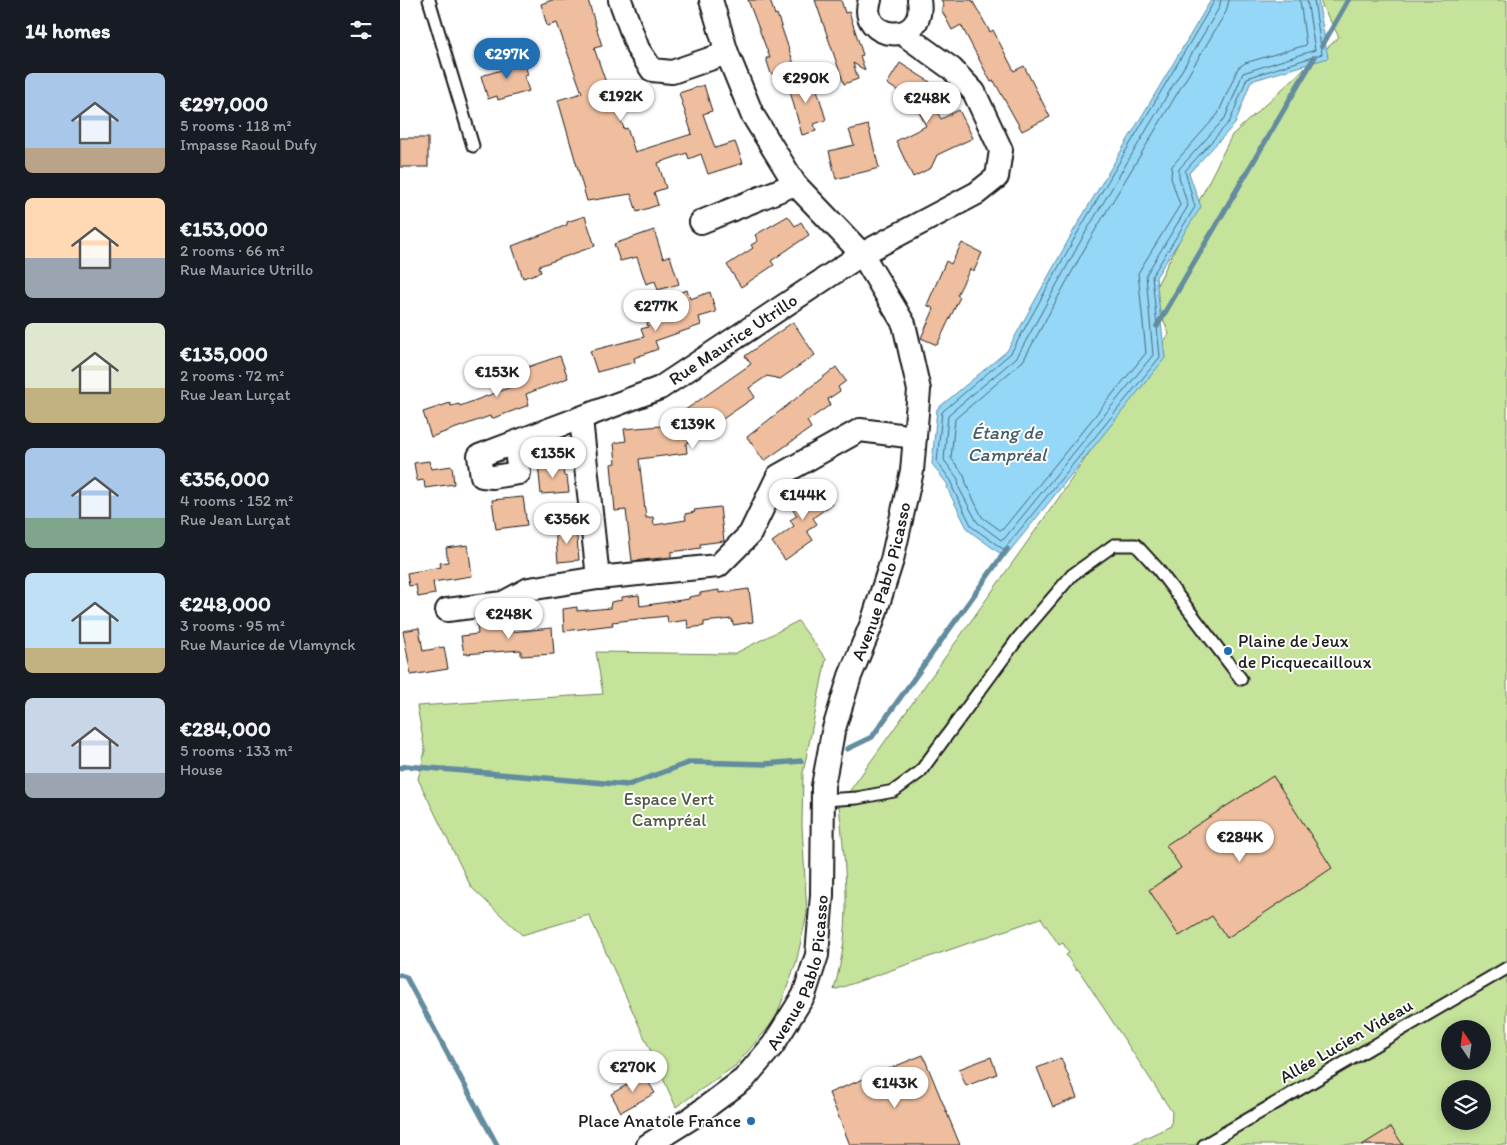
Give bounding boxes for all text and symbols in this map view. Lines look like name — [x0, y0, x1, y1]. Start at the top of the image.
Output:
icon: filters — [347, 16, 375, 44]
text: 14 homes — [25, 18, 110, 43]
pin: €297K — [472, 38, 542, 80]
text: €297K — [485, 44, 529, 63]
pin: €290K — [771, 62, 841, 104]
text: €290K — [783, 68, 829, 87]
pin: €192K — [586, 80, 656, 122]
pin: €248K — [892, 82, 962, 124]
text: €192K — [599, 86, 643, 105]
text: €248K — [904, 88, 950, 107]
text: €297,000 — [180, 91, 268, 116]
icon: home — [65, 93, 125, 153]
text: 5 rooms · 118 m² — [180, 116, 291, 135]
text: Impasse Raoul Dufy — [180, 135, 317, 154]
text: €153,000 — [180, 216, 268, 241]
icon: home — [65, 218, 125, 278]
text: 2 rooms · 66 m² — [180, 241, 285, 260]
text: Rue Maurice Utrillo — [180, 260, 313, 279]
street label: Rue Maurice Utrillo — [665, 289, 802, 390]
pin: €277K — [621, 290, 691, 332]
text: €277K — [634, 296, 678, 315]
text: €135,000 — [180, 341, 268, 366]
icon: home — [65, 343, 125, 403]
pin: €153K — [462, 356, 532, 398]
text: €153K — [475, 362, 519, 381]
text: 2 rooms · 72 m² — [180, 366, 284, 385]
text: Rue Jean Lurçat — [180, 385, 290, 404]
pin: €139K — [658, 408, 728, 450]
text: €139K — [671, 414, 715, 433]
water label: Étang de Campréal — [968, 421, 1048, 466]
pin: €135K — [518, 436, 588, 479]
text: €135K — [531, 443, 575, 462]
text: €356,000 — [180, 466, 269, 491]
icon: home — [65, 468, 125, 528]
pin: €144K — [768, 478, 838, 521]
text: €144K — [780, 485, 826, 504]
text: 4 rooms · 152 m² — [180, 491, 293, 510]
street label: Avenue Pablo Picasso — [847, 500, 916, 664]
pin: €356K — [532, 502, 602, 545]
text: €356K — [545, 509, 589, 528]
text: Rue Jean Lurçat — [180, 510, 290, 529]
text: €248,000 — [180, 591, 271, 616]
icon: home — [65, 593, 125, 653]
pin: €248K — [474, 598, 544, 640]
text: €248K — [486, 604, 532, 623]
text: 3 rooms · 95 m² — [180, 616, 285, 635]
place label: Plaine de Jeux de Picquecailloux — [1238, 630, 1371, 673]
text: Rue Maurice de Vlamynck — [180, 635, 356, 654]
marker: Plaine de Jeux de Picquecailloux — [1222, 645, 1234, 657]
text: €284,000 — [180, 716, 271, 741]
icon: home — [65, 718, 125, 778]
text: 5 rooms · 133 m² — [180, 741, 293, 760]
text: House — [180, 760, 223, 779]
park label: Espace Vert Campréal — [624, 788, 714, 831]
pin: €284K — [1205, 820, 1275, 863]
text: €284K — [1217, 827, 1263, 846]
street label: Avenue Pablo Picasso — [762, 894, 833, 1054]
street label: Allée Lucien Videau — [1275, 994, 1417, 1088]
north arrow — [1441, 1020, 1491, 1070]
map controls — [1441, 1020, 1491, 1130]
pin: €270K — [598, 1050, 668, 1093]
text: €270K — [610, 1057, 656, 1076]
pin: €143K — [860, 1066, 930, 1109]
text: €143K — [872, 1073, 918, 1092]
button: layers — [1441, 1080, 1491, 1130]
place label: Place Anatole France — [578, 1110, 741, 1132]
marker: Place Anatole France — [745, 1115, 757, 1127]

